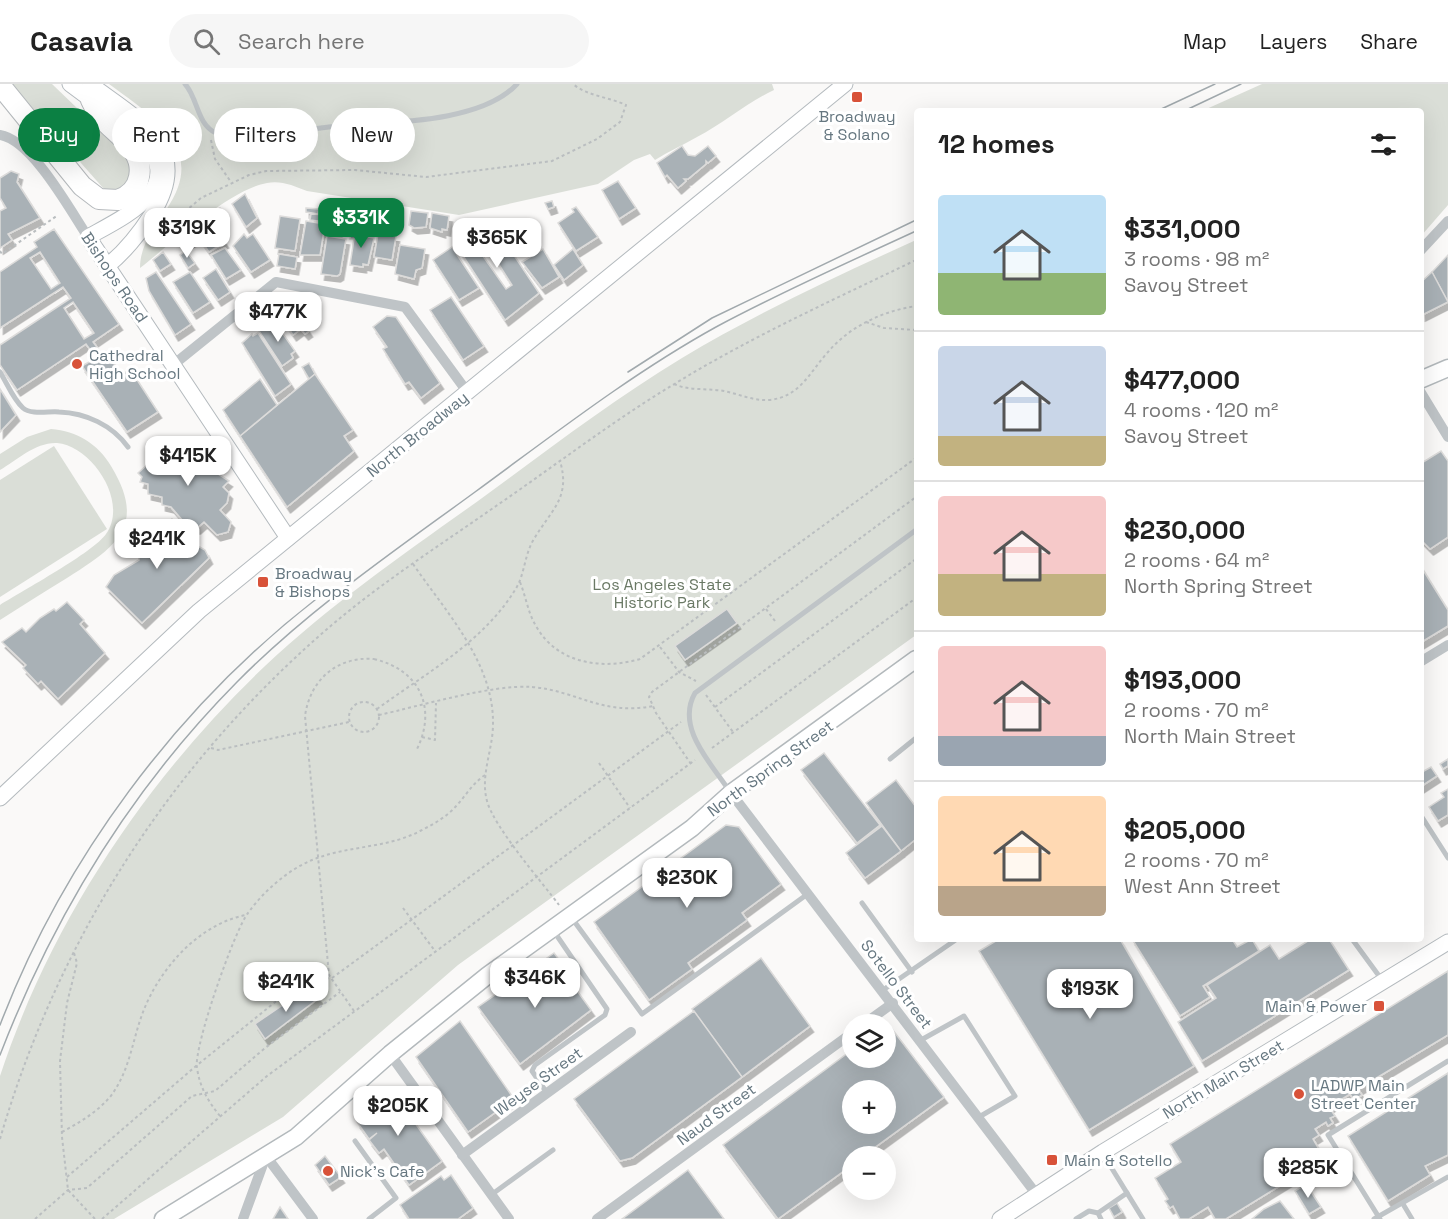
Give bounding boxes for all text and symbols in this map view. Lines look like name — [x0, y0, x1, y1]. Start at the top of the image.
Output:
search box — [169, 14, 589, 68]
text: Casavia — [30, 23, 133, 59]
icon: search — [190, 25, 223, 58]
text: Search here — [238, 27, 365, 55]
text: Map — [1183, 28, 1227, 55]
text: Layers — [1260, 28, 1327, 55]
text: Share — [1360, 28, 1418, 55]
marker: Broadway & Solano — [850, 90, 864, 104]
place label: Broadway & Solano — [819, 106, 895, 145]
chip: Buy — [18, 108, 100, 162]
chip: Rent — [112, 108, 202, 162]
chip: Filters — [214, 108, 318, 162]
chip: New — [330, 108, 415, 162]
text: 12 homes — [938, 127, 1055, 161]
icon: filters — [1367, 128, 1400, 161]
pin: $331K — [319, 198, 403, 249]
text: $331K — [332, 204, 390, 230]
pin: $319K — [145, 208, 229, 259]
text: $331,000 — [1124, 212, 1241, 246]
text: $319K — [158, 214, 216, 240]
pin: $365K — [455, 218, 539, 269]
icon: home — [986, 219, 1058, 291]
text: $365K — [466, 224, 528, 250]
street label: Bishops Road — [77, 228, 153, 327]
text: 3 rooms · 98 m² — [1124, 246, 1269, 272]
text: Savoy Street — [1124, 272, 1248, 298]
pin: $477K — [236, 292, 320, 343]
text: $477K — [249, 298, 307, 324]
place label: Cathedral High School — [89, 345, 180, 384]
marker: Cathedral High School — [70, 357, 84, 371]
text: $477,000 — [1124, 363, 1240, 397]
icon: home — [986, 370, 1058, 442]
street label: North Broadway — [362, 387, 472, 482]
text: 4 rooms · 120 m² — [1124, 397, 1278, 423]
text: Savoy Street — [1124, 423, 1248, 449]
pin: $415K — [146, 436, 230, 487]
text: $415K — [159, 442, 217, 468]
text: $230,000 — [1124, 513, 1245, 547]
pin: $241K — [115, 519, 199, 570]
icon: home — [986, 520, 1058, 592]
text: $241K — [128, 525, 186, 551]
text: 2 rooms · 64 m² — [1124, 547, 1269, 573]
place label: Broadway & Bishops — [275, 563, 352, 602]
text: North Spring Street — [1124, 573, 1313, 599]
park label: Los Angeles State Historic Park — [593, 574, 731, 613]
marker: Broadway & Bishops — [256, 575, 270, 589]
text: $193,000 — [1124, 663, 1241, 697]
icon: home — [986, 670, 1058, 742]
text: 2 rooms · 70 m² — [1124, 697, 1268, 723]
street label: North Spring Street — [703, 716, 838, 821]
text: North Main Street — [1124, 723, 1296, 749]
text: $205,000 — [1124, 813, 1246, 847]
icon: home — [986, 820, 1058, 892]
text: 2 rooms · 70 m² — [1124, 847, 1268, 873]
pin: $230K — [645, 858, 729, 909]
text: $230K — [656, 864, 718, 890]
text: West Ann Street — [1124, 873, 1281, 899]
street label: Sotello Street — [856, 935, 937, 1033]
pin: $346K — [493, 958, 577, 1009]
pin: $241K — [244, 962, 328, 1013]
text: $346K — [504, 964, 566, 990]
text: $241K — [257, 968, 315, 994]
pin: $193K — [1048, 969, 1132, 1020]
text: $193K — [1061, 975, 1119, 1001]
place label: Main & Power — [1265, 996, 1367, 1017]
marker: Main & Power — [1372, 999, 1386, 1013]
map controls — [842, 1014, 896, 1200]
button: layers — [842, 1014, 896, 1068]
street label: North Main Street — [1159, 1035, 1288, 1124]
street label: Weyse Street — [490, 1042, 587, 1120]
place label: LADWP Main Street Center — [1311, 1075, 1416, 1114]
street label: Naud Street — [673, 1079, 760, 1150]
button: + — [842, 1080, 896, 1134]
pin: $205K — [356, 1086, 440, 1137]
marker: LADWP Main Street Center — [1292, 1087, 1306, 1101]
text: $205K — [367, 1092, 429, 1118]
button: − — [842, 1146, 896, 1200]
pin: $285K — [1266, 1148, 1350, 1199]
place label: Main & Sotello — [1064, 1150, 1172, 1171]
marker: Main & Sotello — [1045, 1153, 1059, 1167]
text: $285K — [1278, 1154, 1338, 1180]
place label: Nick's Cafe — [340, 1161, 424, 1182]
marker: Nick's Cafe — [321, 1164, 335, 1178]

